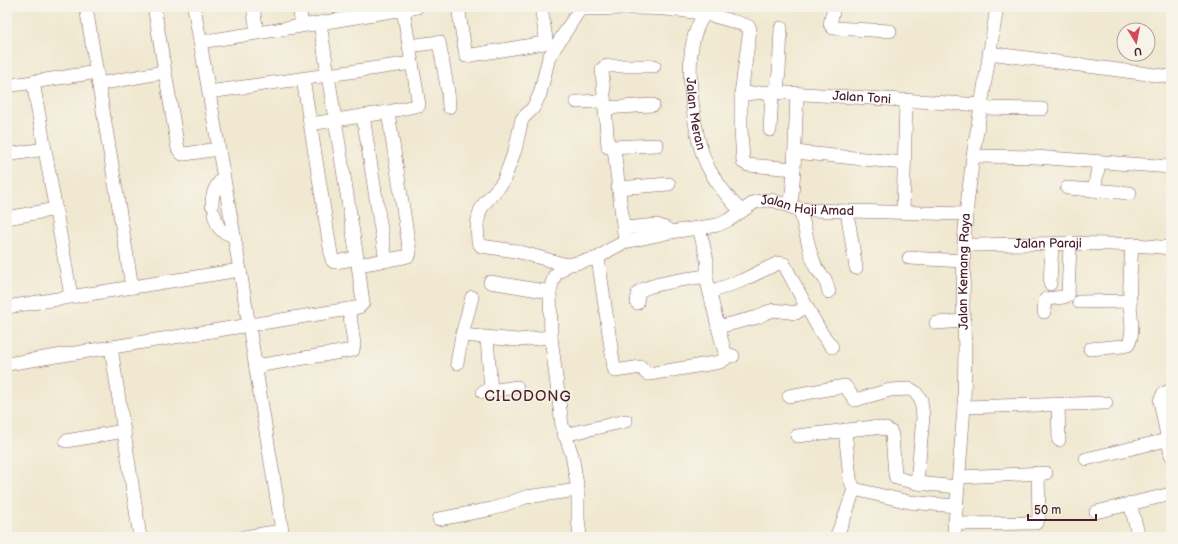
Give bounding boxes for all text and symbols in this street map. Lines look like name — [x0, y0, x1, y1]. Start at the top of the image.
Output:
north arrow — [1116, 22, 1156, 62]
text: U — [1133, 44, 1143, 58]
street label: Jalan Meran — [682, 77, 709, 152]
street label: Jalan Toni — [832, 88, 892, 107]
street label: Jalan Haji Amad — [759, 192, 854, 219]
street label: Jalan Kemang Raya — [955, 213, 974, 330]
street label: Jalan Paraji — [1014, 235, 1082, 252]
district label: CILODONG — [484, 387, 572, 406]
scale bar — [1028, 496, 1096, 522]
text: 50 m — [1034, 503, 1061, 518]

